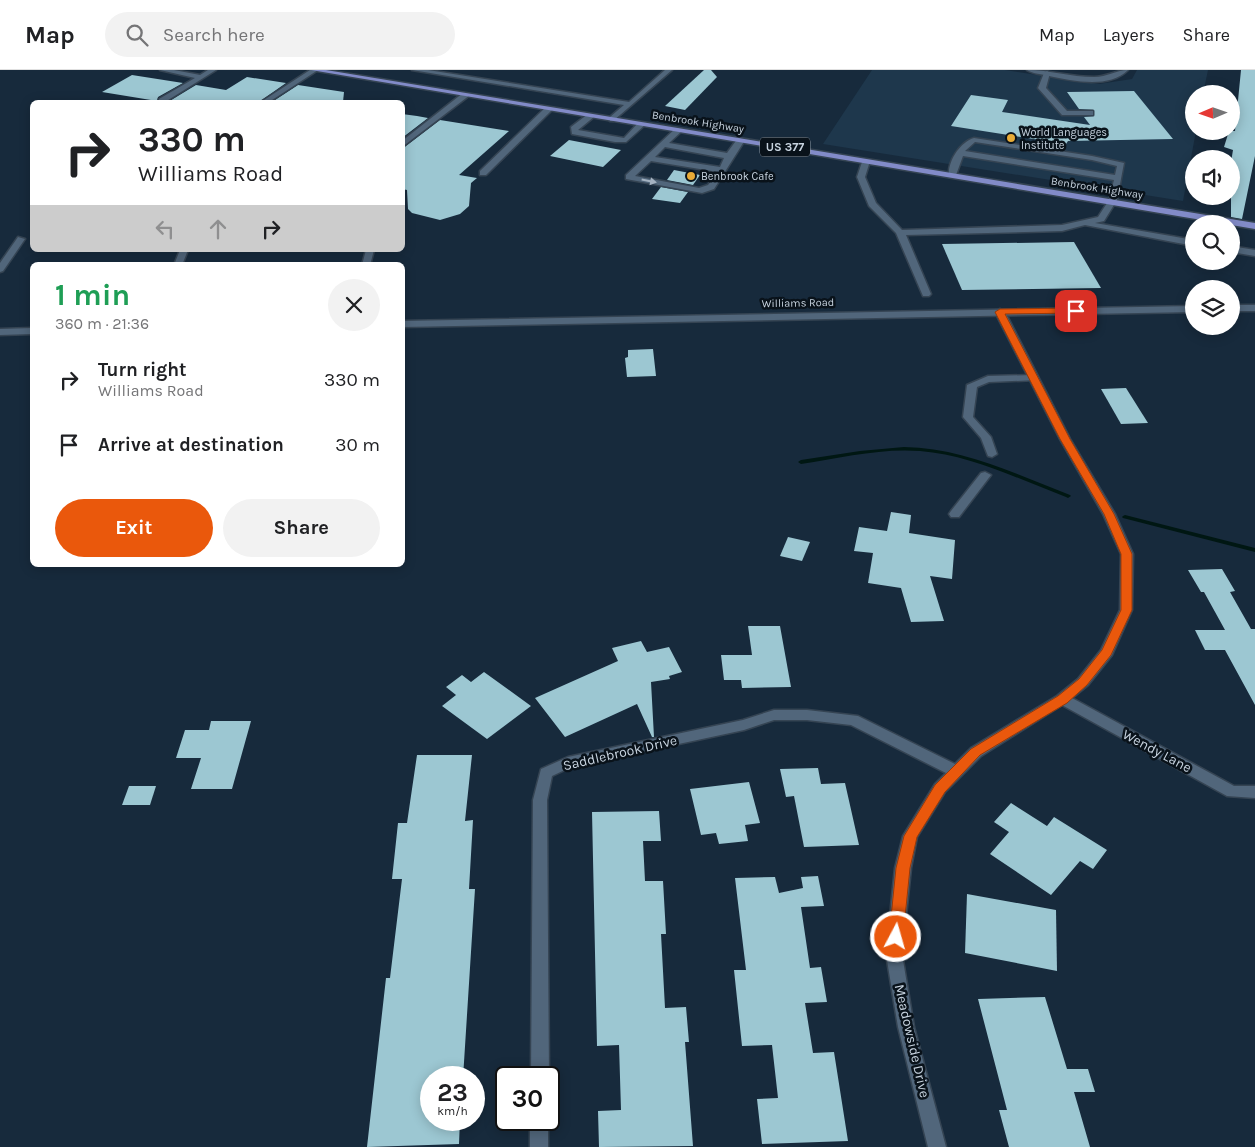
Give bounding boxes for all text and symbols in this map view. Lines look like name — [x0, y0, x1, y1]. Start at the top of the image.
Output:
search box — [105, 12, 455, 57]
text: Map — [25, 21, 75, 49]
icon: search — [123, 21, 151, 49]
text: Search here — [163, 24, 265, 46]
text: Map — [1039, 24, 1075, 46]
text: Layers — [1103, 24, 1155, 46]
text: Share — [1183, 24, 1230, 46]
north arrow — [1185, 85, 1240, 140]
map controls — [1185, 85, 1240, 335]
street label: Benbrook Highway — [651, 108, 745, 136]
text: 330 m — [138, 119, 246, 160]
icon: right — [55, 120, 120, 185]
place label: World Languages Institute — [1021, 126, 1107, 152]
marker: World Languages Institute — [1005, 132, 1017, 144]
road number: US 377 — [760, 138, 810, 156]
button: sound — [1185, 150, 1240, 205]
text: Williams Road — [138, 161, 283, 187]
marker: Benbrook Cafe — [685, 170, 697, 182]
place label: Benbrook Cafe — [701, 170, 774, 183]
street label: Benbrook Highway — [1050, 174, 1144, 202]
one-way arrow — [642, 178, 658, 186]
icon: left — [151, 215, 179, 243]
icon: ahead — [204, 215, 232, 243]
icon: right — [257, 215, 285, 243]
button: search — [1185, 215, 1240, 270]
text: 1 min — [55, 277, 130, 313]
button: close — [328, 279, 380, 331]
button: layers — [1185, 280, 1240, 335]
pin — [1055, 290, 1097, 332]
street label: Williams Road — [762, 296, 834, 310]
icon: arrive — [1062, 297, 1090, 325]
text: 360 m · 21:36 — [55, 314, 149, 333]
text: Turn right — [98, 359, 187, 381]
icon: right — [55, 366, 83, 394]
text: 330 m — [324, 369, 380, 391]
text: Williams Road — [98, 381, 204, 400]
icon: arrive — [55, 431, 83, 459]
text: Arrive at destination — [98, 434, 284, 456]
text: 30 m — [335, 434, 380, 456]
button: Exit — [55, 499, 213, 557]
button: Share — [223, 499, 380, 557]
street label: Wendy Lane — [1120, 726, 1194, 776]
street label: Saddlebrook Drive — [561, 732, 679, 774]
position arrow — [869, 910, 921, 962]
street label: Meadowside Drive — [891, 983, 933, 1099]
speed limit sign: 30 — [495, 1066, 560, 1131]
text: 23 — [437, 1078, 468, 1107]
text: km/h — [437, 1104, 468, 1118]

